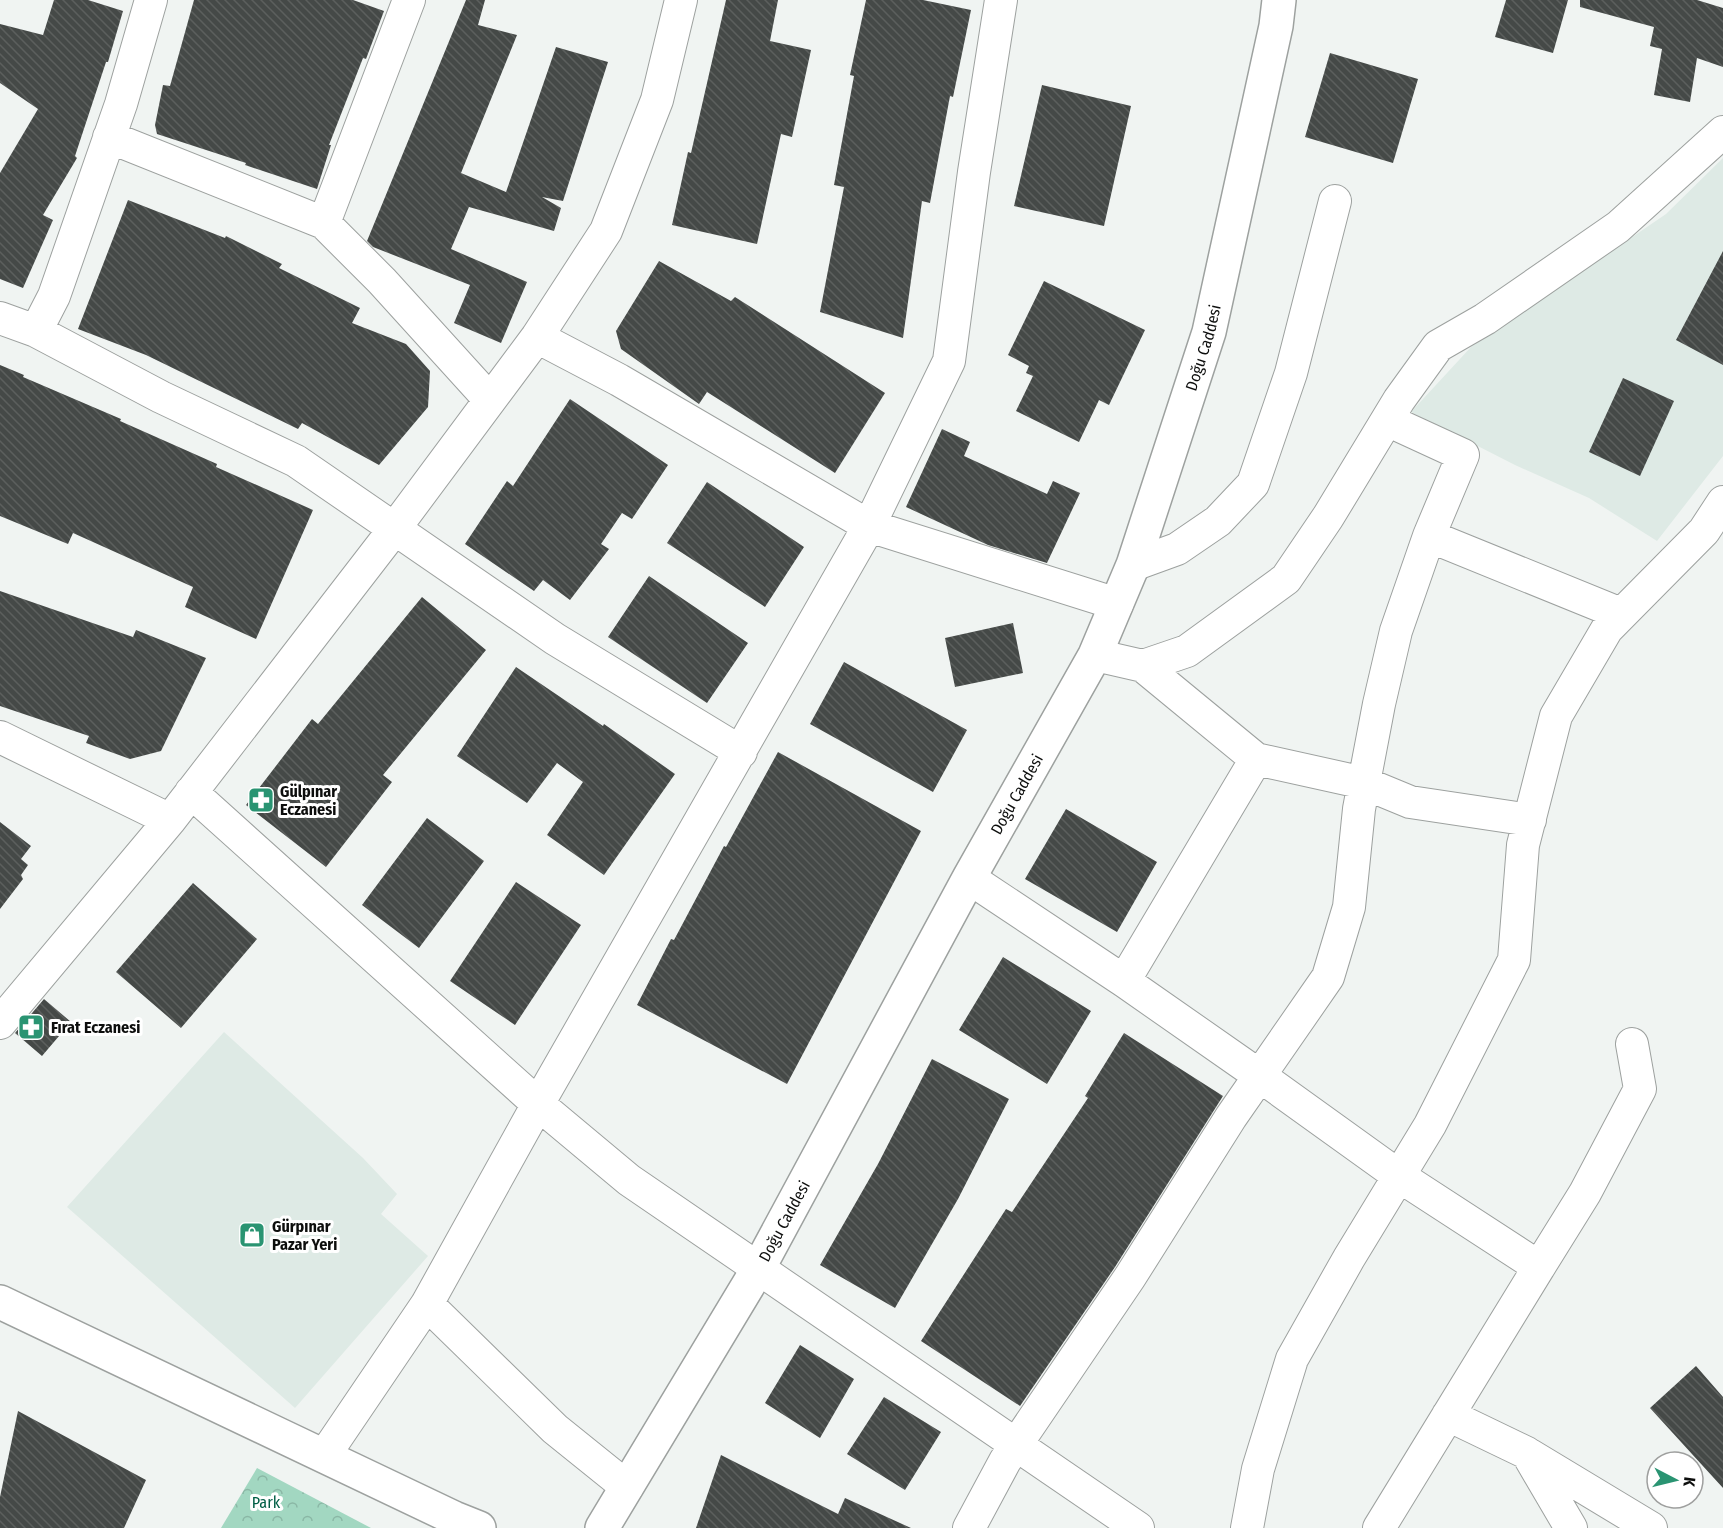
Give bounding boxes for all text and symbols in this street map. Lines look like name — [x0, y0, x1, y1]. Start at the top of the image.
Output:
street label: Doğu Caddesi — [1182, 303, 1225, 393]
street label: Doğu Caddesi — [987, 751, 1047, 838]
place label: Gülpınar Eczanesi — [280, 782, 337, 819]
pharmacy icon: Gülpınar Eczanesi — [246, 785, 276, 815]
pharmacy icon: Fırat Eczanesi — [16, 1012, 46, 1042]
place label: Fırat Eczanesi — [51, 1018, 140, 1037]
street label: Doğu Caddesi — [755, 1177, 814, 1265]
place label: Gürpınar Pazar Yeri — [272, 1217, 337, 1254]
shop icon: Gürpınar Pazar Yeri — [237, 1220, 267, 1250]
north arrow — [1645, 1450, 1705, 1510]
text: K — [1679, 1476, 1699, 1488]
park label: Park — [252, 1493, 281, 1512]

